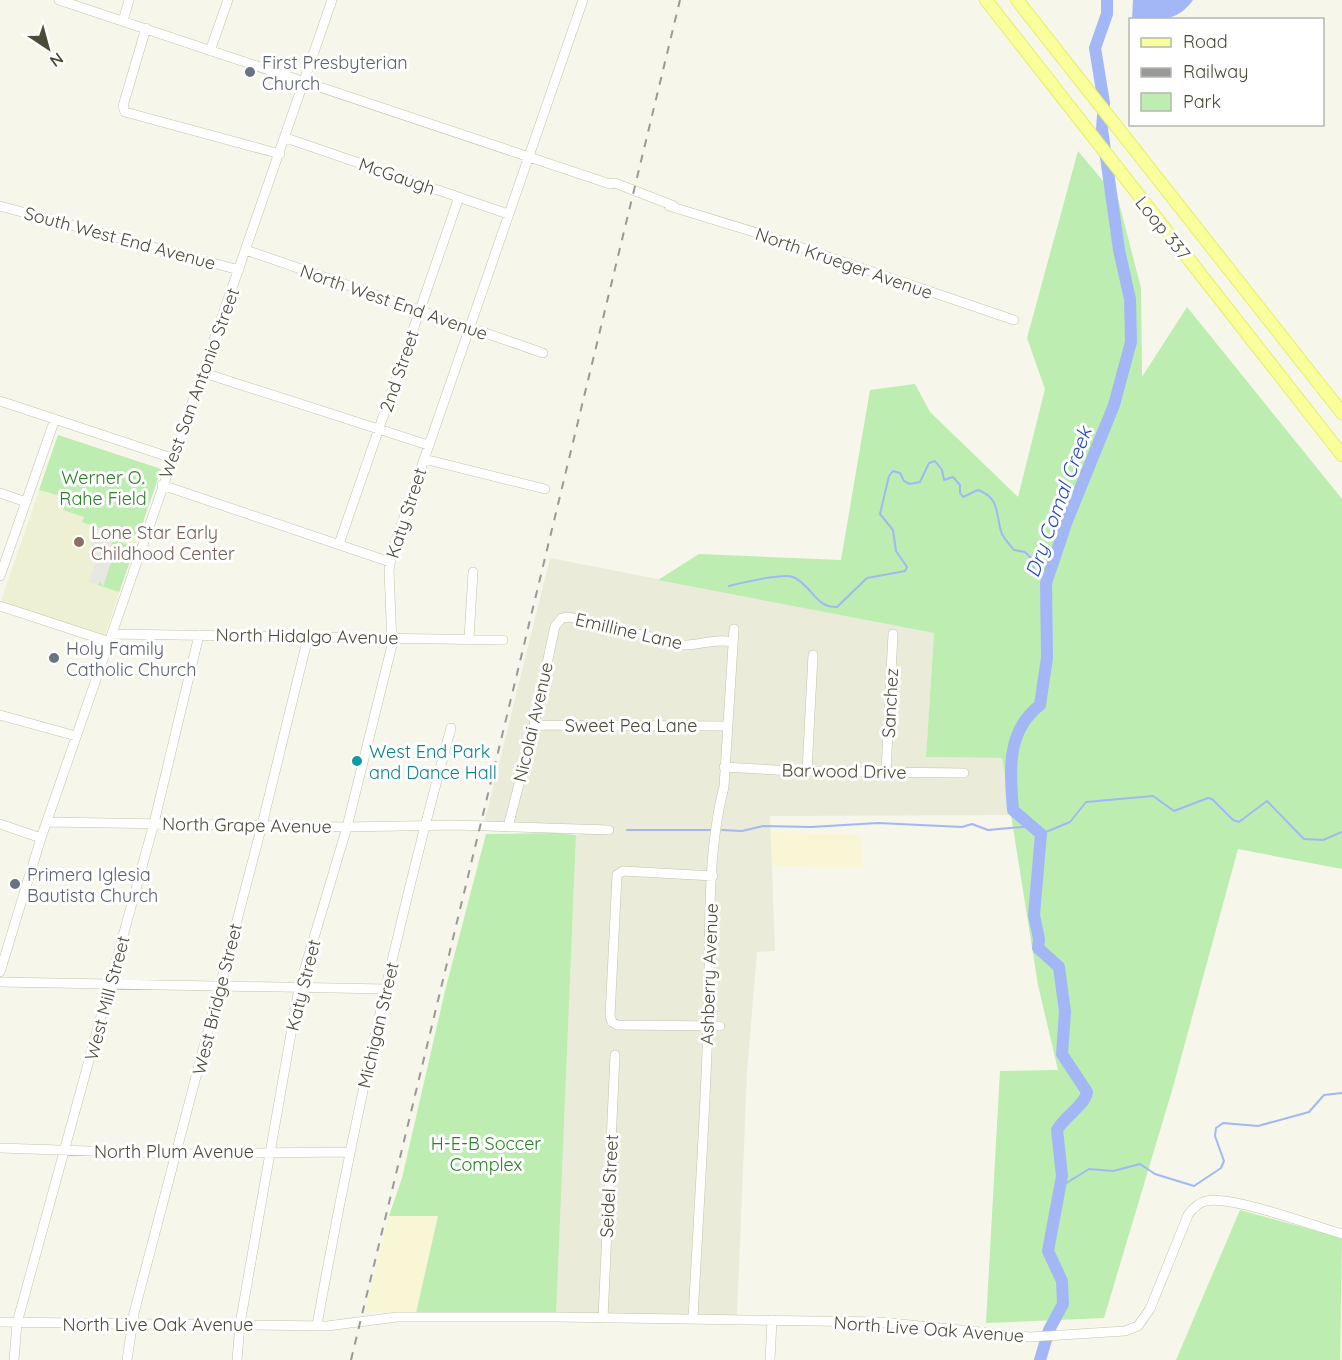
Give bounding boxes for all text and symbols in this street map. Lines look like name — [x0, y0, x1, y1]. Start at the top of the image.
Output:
north arrow — [18, 18, 78, 78]
legend — [1129, 18, 1324, 126]
text: Road — [1183, 30, 1228, 53]
text: N — [46, 49, 67, 72]
place label: First Presbyterian Church — [262, 51, 408, 95]
text: Railway — [1183, 60, 1249, 83]
marker: First Presbyterian Church — [243, 65, 257, 79]
text: Park — [1183, 90, 1221, 113]
street label: McGaugh — [356, 152, 438, 200]
street label: Loop 337 — [1130, 192, 1196, 264]
street label: South West End Avenue — [22, 201, 218, 275]
street label: North Krueger Avenue — [752, 222, 936, 304]
street label: North West End Avenue — [297, 259, 491, 345]
street label: West San Antonio Street — [154, 285, 244, 481]
street label: 2nd Street — [374, 327, 424, 415]
water label: Dry Comal Creek — [1019, 421, 1098, 581]
street label: Katy Street — [381, 465, 431, 561]
park label: Werner O. Rahe Field — [59, 466, 147, 510]
place label: Lone Star Early Childhood Center — [91, 521, 235, 565]
marker: Lone Star Early Childhood Center — [72, 535, 86, 549]
street label: Emilline Lane — [573, 608, 685, 654]
street label: North Hidalgo Avenue — [215, 623, 399, 649]
place label: Holy Family Catholic Church — [66, 637, 196, 681]
marker: Holy Family Catholic Church — [47, 651, 61, 665]
street label: Nicolai Avenue — [508, 660, 558, 784]
street label: Sanchez — [877, 668, 903, 738]
street label: Sweet Pea Lane — [565, 714, 697, 737]
place label: West End Park and Dance Hall — [369, 740, 497, 784]
marker: West End Park and Dance Hall — [350, 754, 364, 768]
street label: Barwood Drive — [781, 758, 907, 784]
street label: North Grape Avenue — [162, 812, 332, 838]
place label: Primera Iglesia Bautista Church — [27, 863, 158, 907]
marker: Primera Iglesia Bautista Church — [8, 877, 22, 891]
street label: Ashberry Avenue — [695, 903, 723, 1045]
street label: West Bridge Street — [187, 921, 247, 1077]
street label: West Mill Street — [79, 933, 135, 1063]
street label: Katy Street — [281, 937, 325, 1033]
street label: Michigan Street — [352, 960, 404, 1090]
park label: H-E-B Soccer Complex — [431, 1132, 541, 1176]
street label: Seidel Street — [595, 1134, 623, 1238]
street label: North Plum Avenue — [94, 1140, 254, 1163]
street label: North Live Oak Avenue — [833, 1311, 1025, 1347]
street label: North Live Oak Avenue — [63, 1313, 253, 1336]

